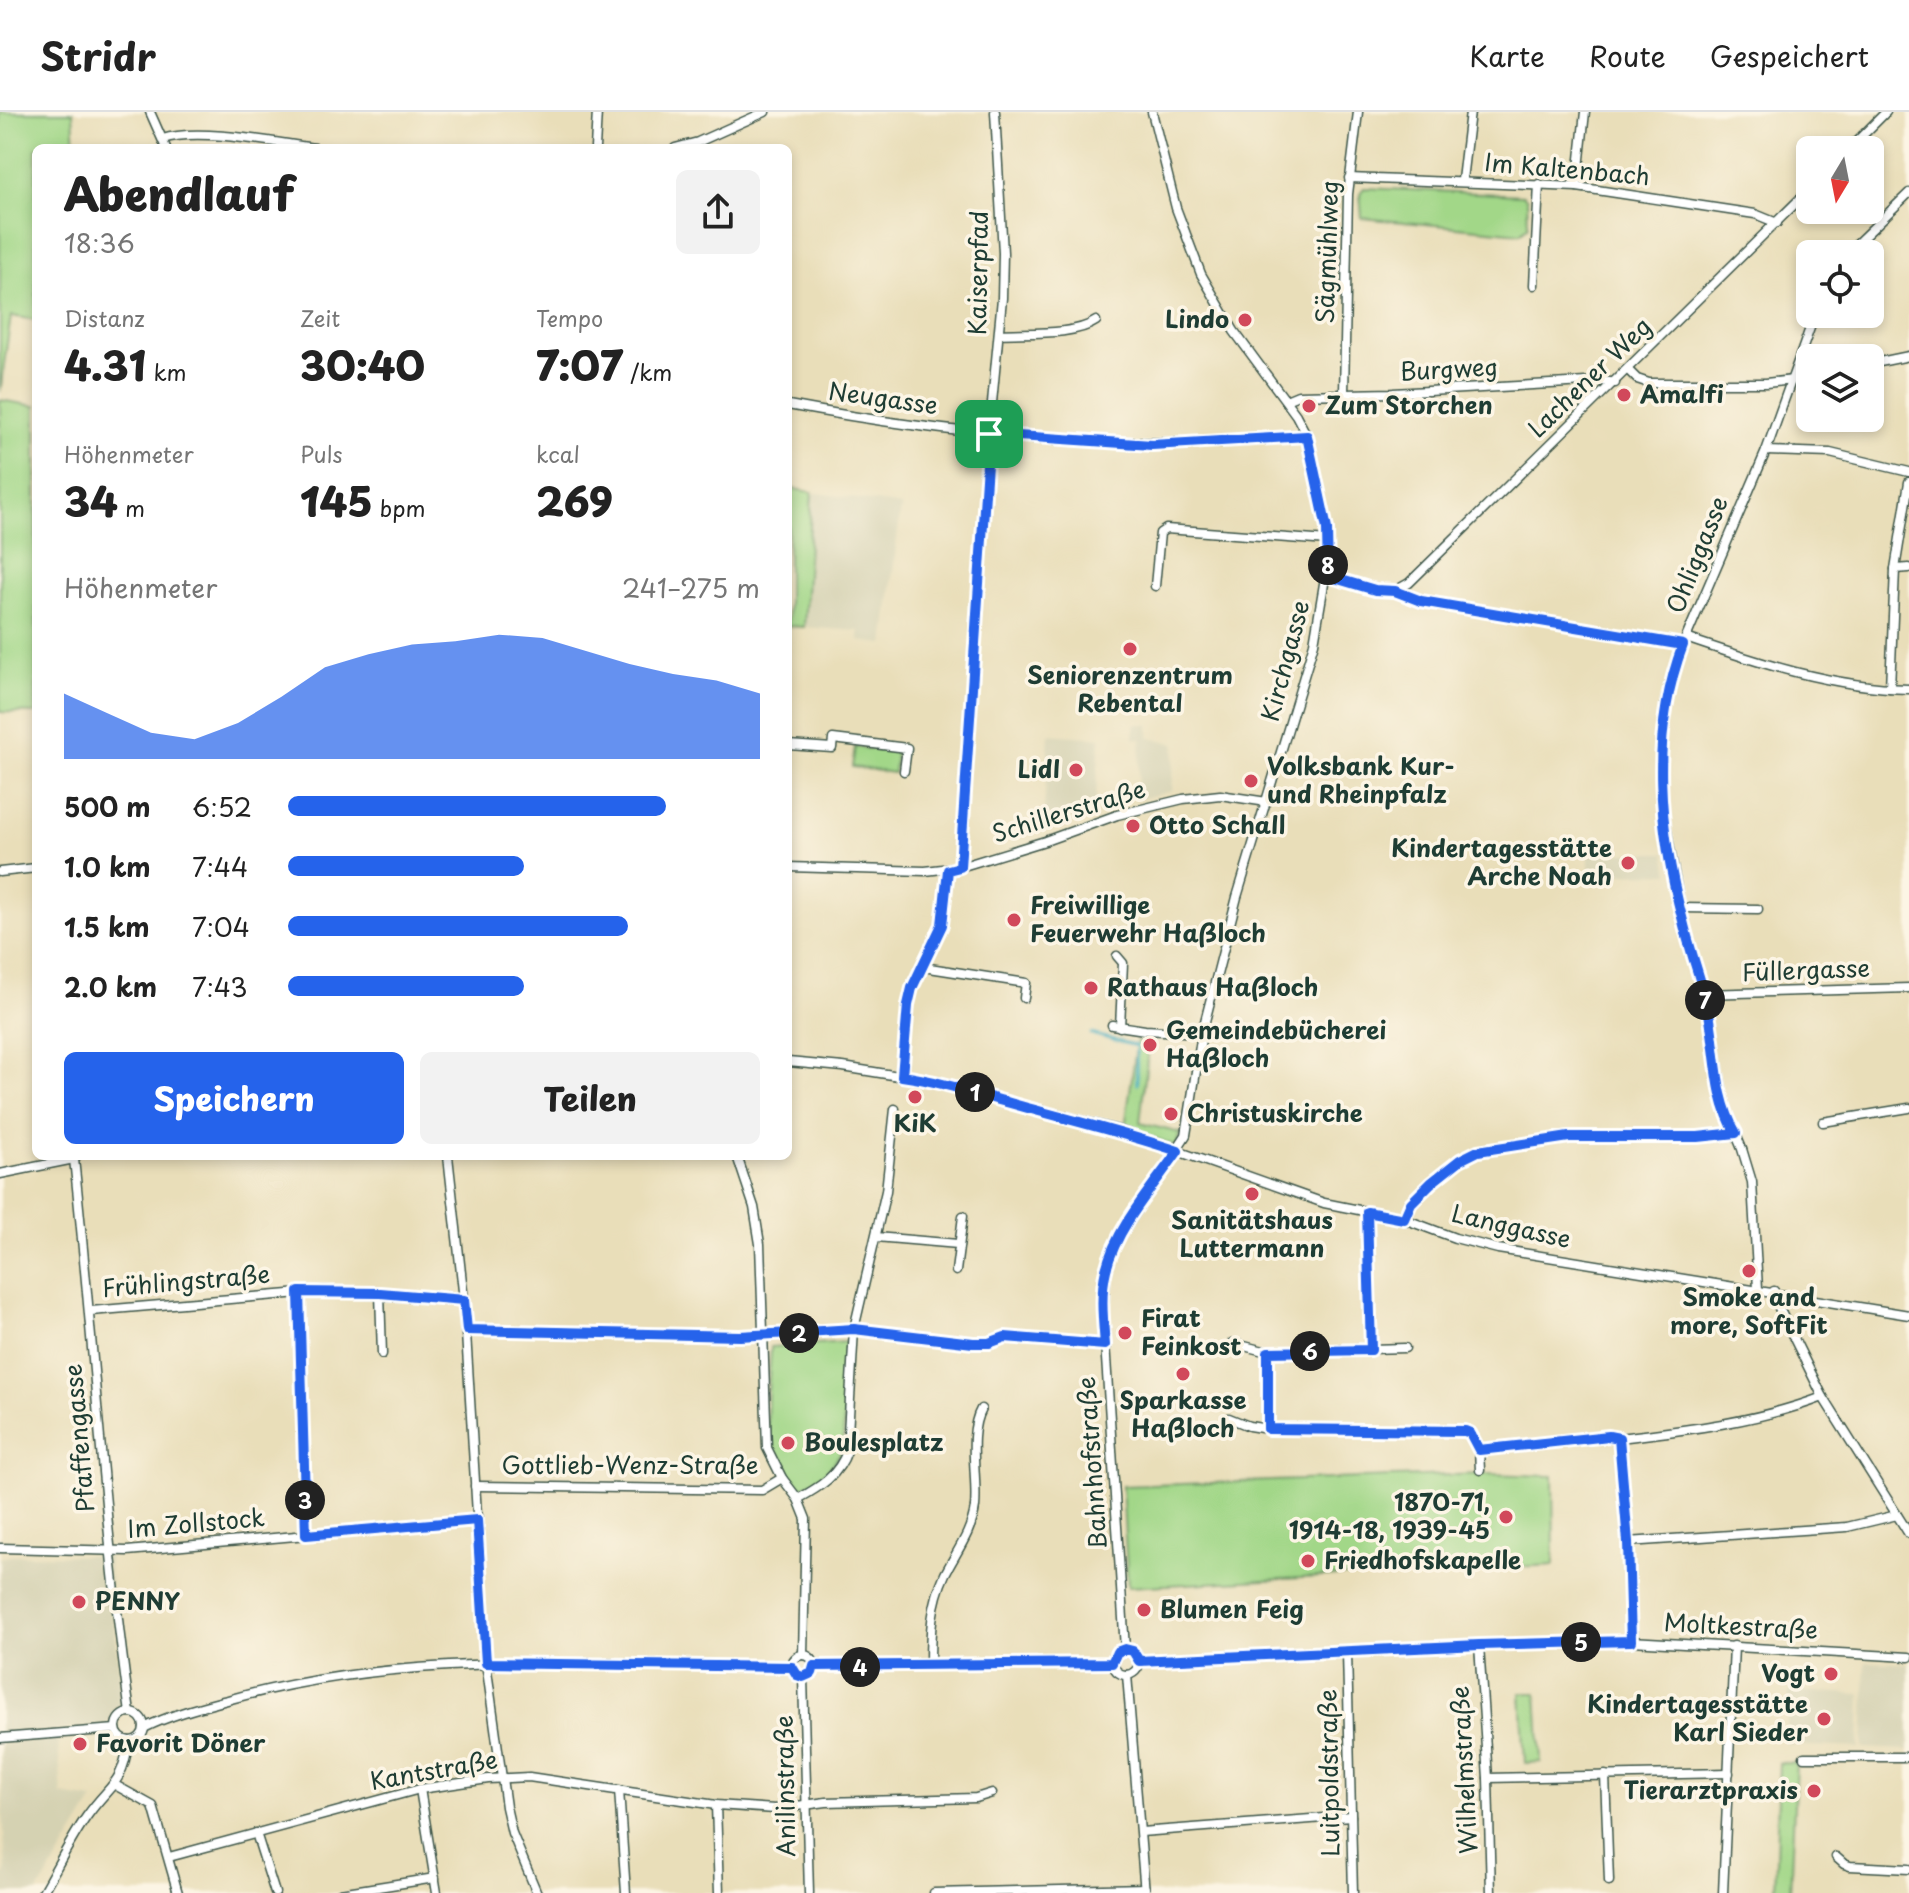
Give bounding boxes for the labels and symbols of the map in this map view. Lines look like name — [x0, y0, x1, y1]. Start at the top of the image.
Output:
north arrow — [1796, 136, 1884, 224]
street label: Im Kaltenbach — [1483, 143, 1651, 193]
street label: Sägmühlweg — [1306, 180, 1346, 324]
street label: Kaiserpfad — [958, 210, 996, 336]
place label: Lindo — [1165, 300, 1229, 336]
street label: Lachener Weg — [1519, 308, 1658, 445]
marker: Lindo — [1236, 311, 1254, 329]
street label: Burgweg — [1399, 347, 1499, 389]
street label: Neugasse — [826, 372, 940, 422]
place label: Amalfi — [1640, 375, 1724, 411]
place label: Zum Storchen — [1325, 386, 1493, 422]
marker: Amalfi — [1615, 386, 1633, 404]
marker: Zum Storchen — [1300, 397, 1318, 415]
pin — [955, 400, 1023, 468]
street label: Ohliggasse — [1656, 490, 1736, 618]
pin: 8 — [1308, 545, 1348, 585]
street label: Kirchgasse — [1251, 596, 1318, 725]
marker: Seniorenzentrum Rebental — [1121, 640, 1139, 658]
place label: Seniorenzentrum Rebental — [1027, 656, 1233, 720]
place label: Volksbank Kur- und Rheinpfalz — [1267, 747, 1455, 811]
place label: Lidl — [1018, 750, 1060, 786]
marker: Lidl — [1067, 761, 1085, 779]
street label: Schillerstraße — [987, 770, 1149, 850]
marker: Volksbank Kur- und Rheinpfalz — [1242, 772, 1260, 790]
place label: Otto Schall — [1149, 806, 1285, 842]
marker: Otto Schall — [1124, 817, 1142, 835]
place label: Kindertagesstätte Arche Noah — [1391, 829, 1612, 893]
marker: Kindertagesstätte Arche Noah — [1619, 854, 1637, 872]
place label: Freiwillige Feuerwehr Haßloch — [1030, 886, 1266, 950]
marker: Freiwillige Feuerwehr Haßloch — [1005, 911, 1023, 929]
street label: Füllergasse — [1741, 949, 1871, 989]
place label: Rathaus Haßloch — [1107, 968, 1319, 1004]
marker: Rathaus Haßloch — [1082, 979, 1100, 997]
pin: 7 — [1685, 980, 1725, 1020]
place label: Gemeindebücherei Haßloch — [1166, 1011, 1386, 1075]
marker: Gemeindebücherei Haßloch — [1141, 1036, 1159, 1054]
pin: 1 — [955, 1072, 995, 1112]
marker: KiK — [906, 1088, 924, 1106]
place label: Christuskirche — [1187, 1094, 1363, 1130]
place label: KiK — [894, 1104, 937, 1140]
marker: Christuskirche — [1162, 1105, 1180, 1123]
marker: Sanitätshaus Luttermann — [1243, 1185, 1261, 1203]
street label: Langgasse — [1448, 1194, 1575, 1256]
place label: Sanitätshaus Luttermann — [1171, 1201, 1333, 1265]
street label: Frühlingstraße — [100, 1255, 271, 1305]
marker: Smoke and more, SoftFit — [1740, 1262, 1758, 1280]
place label: Smoke and more, SoftFit — [1670, 1278, 1828, 1342]
place label: Firat Feinkost — [1141, 1299, 1242, 1363]
pin: 2 — [779, 1313, 819, 1353]
marker: Firat Feinkost — [1116, 1324, 1134, 1342]
pin: 6 — [1290, 1331, 1330, 1371]
street label: Pfaffengasse — [54, 1363, 102, 1514]
marker: Sparkasse Haßloch — [1174, 1365, 1192, 1383]
street label: Bahnhofstraße — [1067, 1375, 1115, 1551]
place label: Sparkasse Haßloch — [1120, 1381, 1246, 1445]
place label: Boulesplatz — [804, 1423, 944, 1459]
marker: Boulesplatz — [779, 1434, 797, 1452]
street label: Gottlieb-Wenz-Straße — [502, 1446, 759, 1482]
pin: 3 — [285, 1480, 325, 1520]
place label: 1870-71, 1914-18, 1939-45 — [1289, 1483, 1490, 1547]
street label: Im Zollstock — [126, 1498, 266, 1546]
marker: 1870-71, 1914-18, 1939-45 — [1497, 1508, 1515, 1526]
place label: Friedhofskapelle — [1324, 1541, 1521, 1577]
marker: Friedhofskapelle — [1299, 1552, 1317, 1570]
place label: PENNY — [95, 1582, 180, 1618]
place label: Blumen Feig — [1160, 1590, 1304, 1626]
marker: PENNY — [70, 1593, 88, 1611]
marker: Blumen Feig — [1135, 1601, 1153, 1619]
street label: Moltkestraße — [1663, 1603, 1819, 1647]
pin: 5 — [1561, 1622, 1601, 1662]
pin: 4 — [840, 1647, 880, 1687]
place label: Vogt — [1761, 1654, 1815, 1690]
marker: Vogt — [1822, 1665, 1840, 1683]
street label: Wilhelmstraße — [1441, 1685, 1485, 1855]
place label: Kindertagesstätte Karl Sieder — [1587, 1685, 1809, 1749]
street label: Luitpoldstraße — [1309, 1689, 1347, 1857]
marker: Kindertagesstätte Karl Sieder — [1815, 1710, 1833, 1728]
street label: Anilinstraße — [765, 1715, 803, 1857]
place label: Favorit Döner — [96, 1724, 266, 1760]
marker: Favorit Döner — [71, 1735, 89, 1753]
street label: Kantstraße — [367, 1740, 500, 1798]
place label: Tierarztpraxis — [1623, 1771, 1798, 1807]
marker: Tierarztpraxis — [1805, 1782, 1823, 1800]

